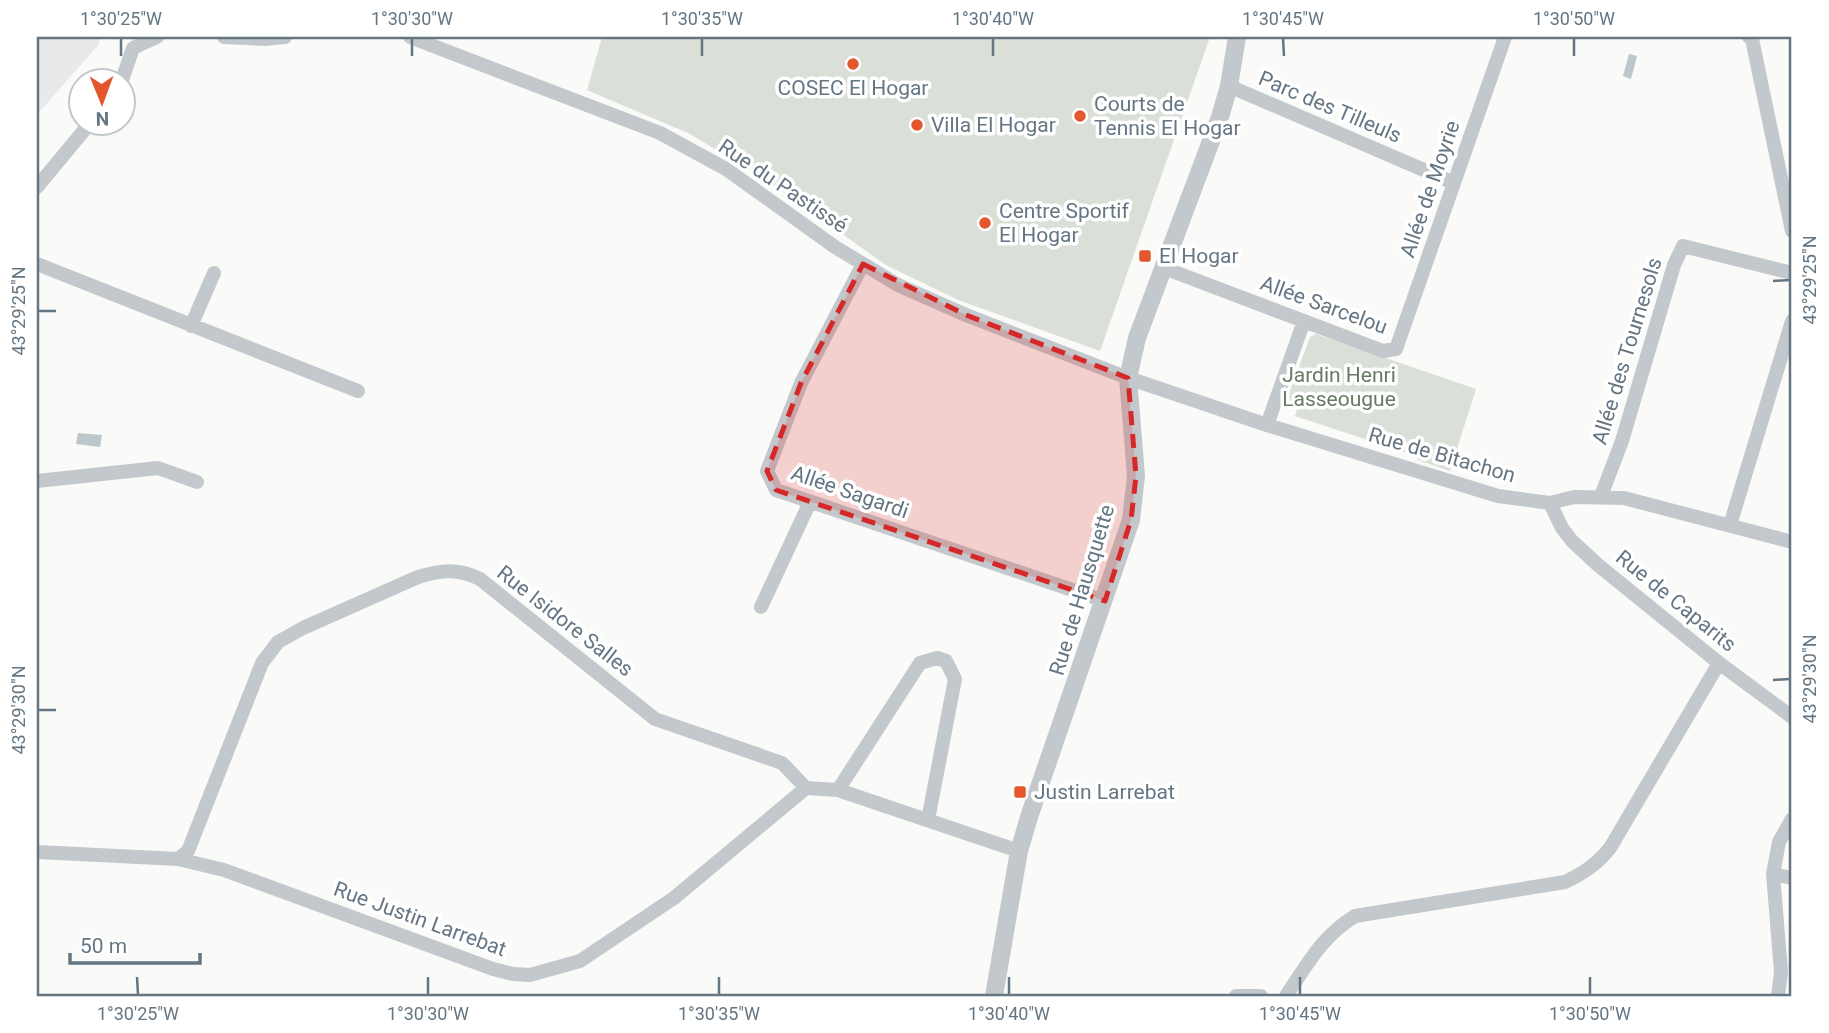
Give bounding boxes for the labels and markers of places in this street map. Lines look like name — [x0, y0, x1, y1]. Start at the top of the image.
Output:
marker: COSEC El Hogar — [845, 56, 861, 72]
place label: COSEC El Hogar — [778, 76, 928, 100]
place label: Courts de Tennis El Hogar — [1094, 92, 1241, 140]
marker: Courts de Tennis El Hogar — [1072, 108, 1088, 124]
place label: Villa El Hogar — [931, 113, 1056, 137]
marker: Villa El Hogar — [909, 117, 925, 133]
place label: Centre Sportif El Hogar — [999, 199, 1129, 247]
marker: Centre Sportif El Hogar — [977, 215, 993, 231]
place label: El Hogar — [1159, 244, 1239, 268]
marker: El Hogar — [1137, 248, 1153, 264]
place label: Justin Larrebat — [1034, 780, 1175, 804]
marker: Justin Larrebat — [1012, 784, 1028, 800]

